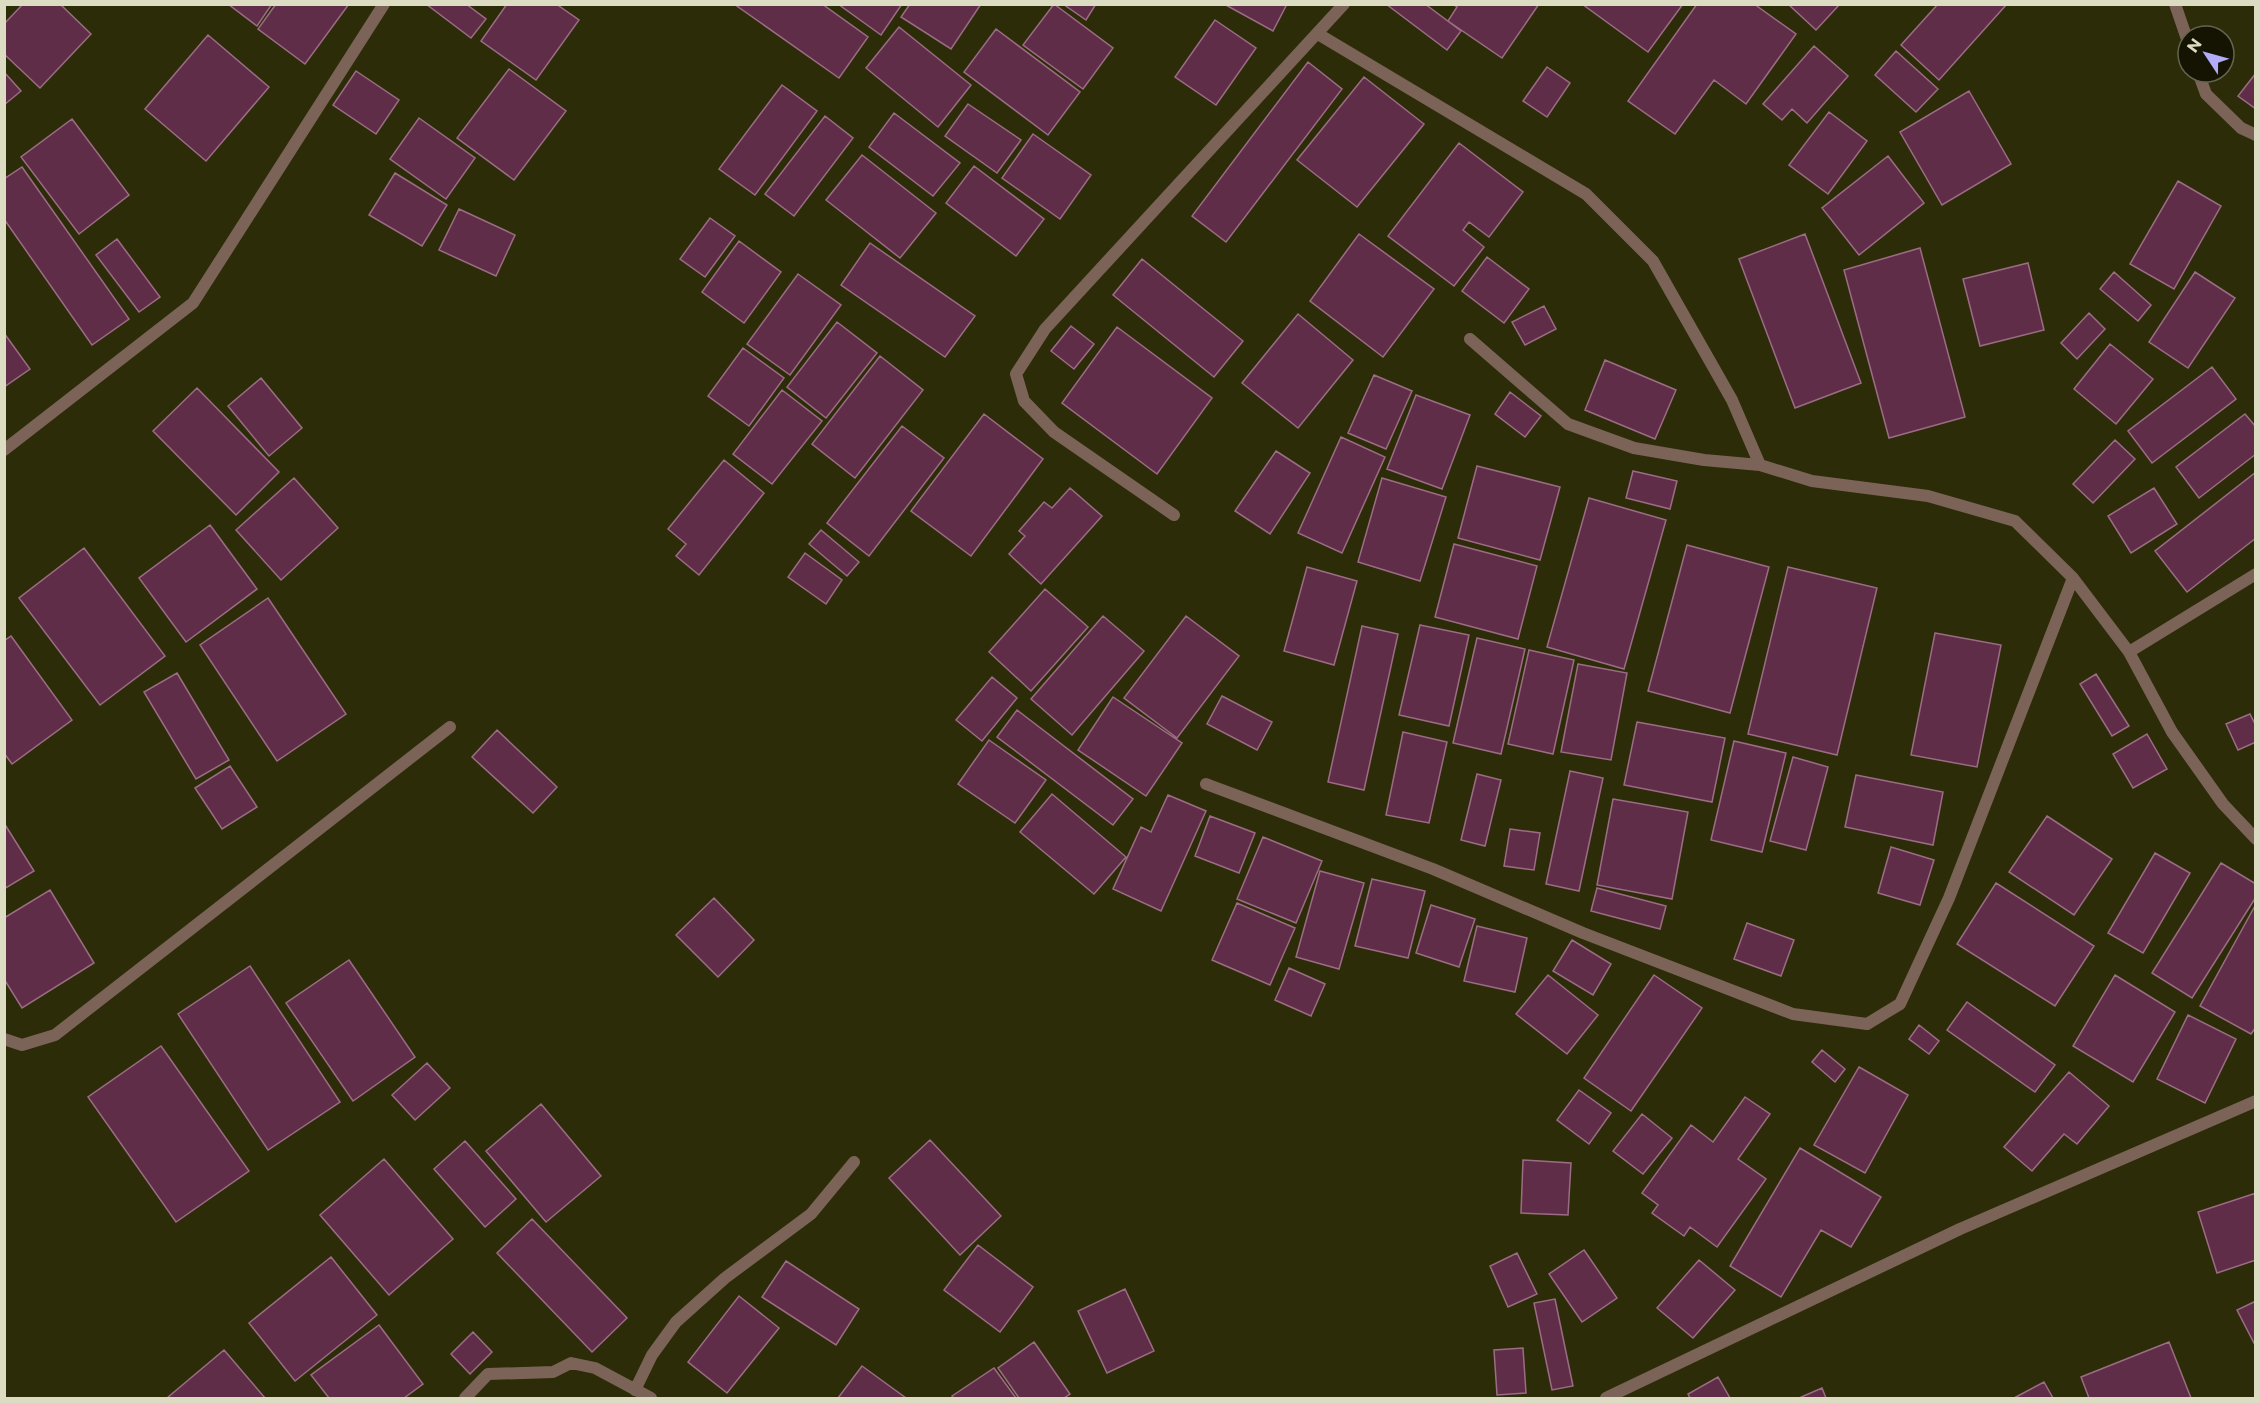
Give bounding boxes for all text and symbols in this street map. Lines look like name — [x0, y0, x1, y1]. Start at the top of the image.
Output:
north arrow — [2176, 24, 2236, 84]
text: N — [2183, 35, 2206, 56]

